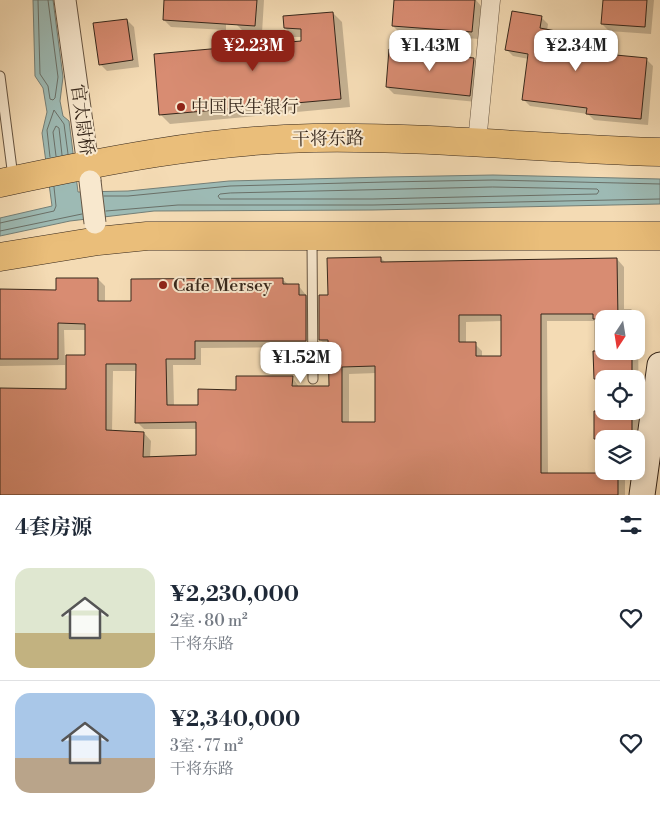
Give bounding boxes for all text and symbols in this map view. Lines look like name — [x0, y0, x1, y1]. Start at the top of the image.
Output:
pin: ¥2.23M — [212, 30, 294, 72]
pin: ¥1.43M — [389, 30, 471, 72]
pin: ¥2.34M — [535, 30, 617, 72]
text: ¥2.23M — [222, 36, 284, 56]
text: ¥1.43M — [400, 36, 460, 56]
text: ¥2.34M — [545, 36, 607, 56]
street label: 官太尉桥 — [66, 83, 98, 157]
place label: 中国民生银行 — [191, 96, 299, 119]
marker: 中国民生银行 — [175, 101, 187, 113]
street label: 干将东路 — [292, 127, 364, 151]
place label: Cafe Mersey — [173, 274, 272, 297]
marker: Cafe Mersey — [157, 279, 169, 291]
north arrow — [595, 310, 645, 360]
map controls — [595, 310, 645, 480]
pin: ¥1.52M — [260, 342, 342, 384]
text: ¥1.52M — [271, 348, 331, 368]
button: locate — [595, 370, 645, 420]
button: layers — [595, 430, 645, 480]
icon: filters — [617, 511, 645, 539]
text: 4套房源 — [15, 515, 92, 541]
text: ¥2,230,000 — [170, 582, 299, 608]
icon: home — [55, 588, 115, 648]
icon: heart — [617, 604, 645, 632]
text: 2室 · 80 m² — [170, 611, 248, 631]
text: 干将东路 — [170, 634, 234, 654]
text: ¥2,340,000 — [170, 707, 300, 733]
icon: home — [55, 713, 115, 773]
icon: heart — [617, 729, 645, 757]
text: 3室 · 77 m² — [170, 736, 243, 756]
text: 干将东路 — [170, 759, 234, 779]

